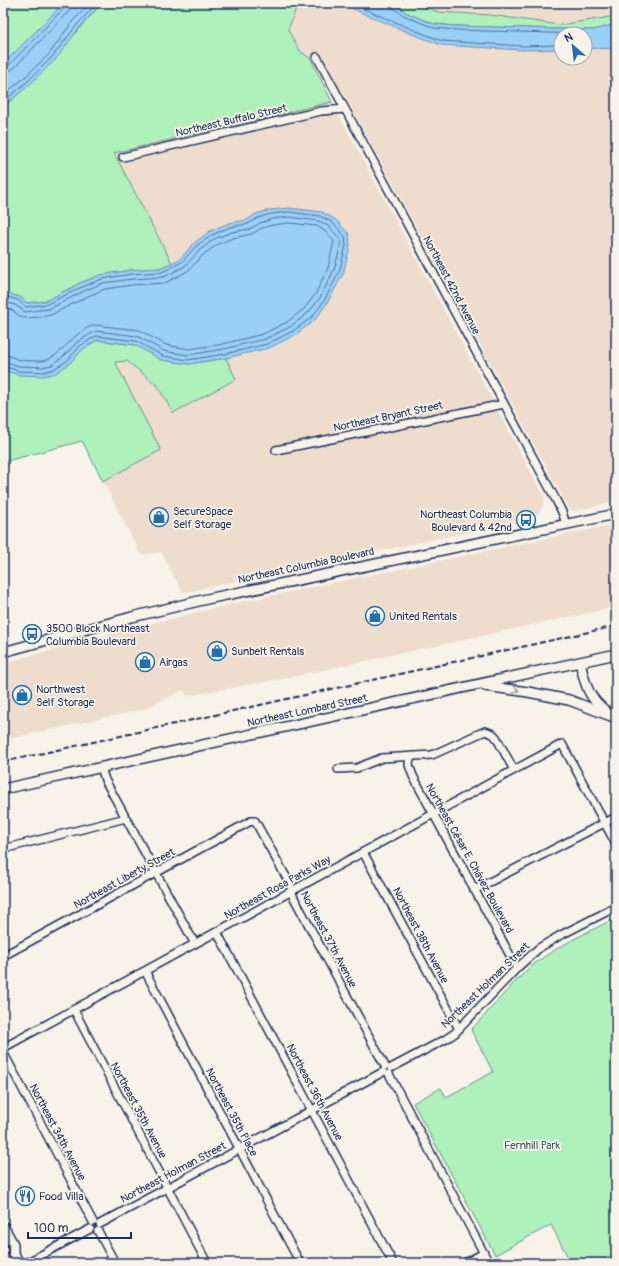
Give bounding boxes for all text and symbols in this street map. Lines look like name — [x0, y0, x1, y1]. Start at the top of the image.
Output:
north arrow — [553, 26, 593, 66]
text: N — [562, 30, 575, 45]
street label: Northeast Buffalo Street — [174, 101, 289, 140]
street label: Northeast 42nd Avenue — [420, 234, 483, 337]
street label: Northeast Bryant Street — [332, 398, 445, 434]
place label: SecureSpace Self Storage — [173, 505, 233, 531]
shop icon: SecureSpace Self Storage — [148, 506, 170, 528]
place label: Northeast Columbia Boulevard & 42nd — [420, 508, 512, 534]
bus stop icon: Northeast Columbia Boulevard & 42nd — [515, 509, 537, 531]
street label: Northeast Columbia Boulevard — [237, 545, 376, 586]
shop icon: United Rentals — [364, 605, 386, 627]
place label: United Rentals — [389, 610, 457, 623]
place label: 3500 Block Northeast Columbia Boulevard — [46, 622, 150, 648]
bus stop icon: 3500 Block Northeast Columbia Boulevard — [21, 623, 43, 645]
shop icon: Sunbelt Rentals — [206, 640, 228, 662]
place label: Sunbelt Rentals — [231, 645, 304, 658]
shop icon: Airgas — [134, 651, 156, 673]
place label: Airgas — [159, 656, 188, 669]
place label: Northwest Self Storage — [36, 683, 95, 709]
shop icon: Northwest Self Storage — [11, 684, 33, 706]
one-way arrow — [513, 685, 519, 694]
street label: Northeast Lombard Street — [246, 691, 369, 730]
street label: Northeast César E. Chávez Boulevard — [423, 781, 516, 935]
street label: Northeast Liberty Street — [71, 845, 177, 912]
street label: Northeast Rosa Parks Way — [222, 853, 333, 922]
street label: Northeast 38th Avenue — [390, 885, 452, 986]
street label: Northeast 37th Avenue — [298, 889, 360, 990]
street label: Northeast Holman Street — [439, 939, 533, 1031]
street label: Northeast 36th Avenue — [284, 1042, 346, 1143]
street label: Northeast 35th Avenue — [108, 1060, 170, 1161]
street label: Northeast 35th Place — [203, 1066, 261, 1159]
street label: Northeast 34th Avenue — [27, 1082, 89, 1183]
street label: Northeast Holman Street — [118, 1139, 229, 1206]
park label: Fernhill Park — [504, 1139, 560, 1152]
restaurant icon: Food Villa — [14, 1185, 36, 1207]
place label: Food Villa — [39, 1190, 84, 1203]
scale bar — [28, 1214, 131, 1240]
text: 100 m — [34, 1221, 69, 1236]

